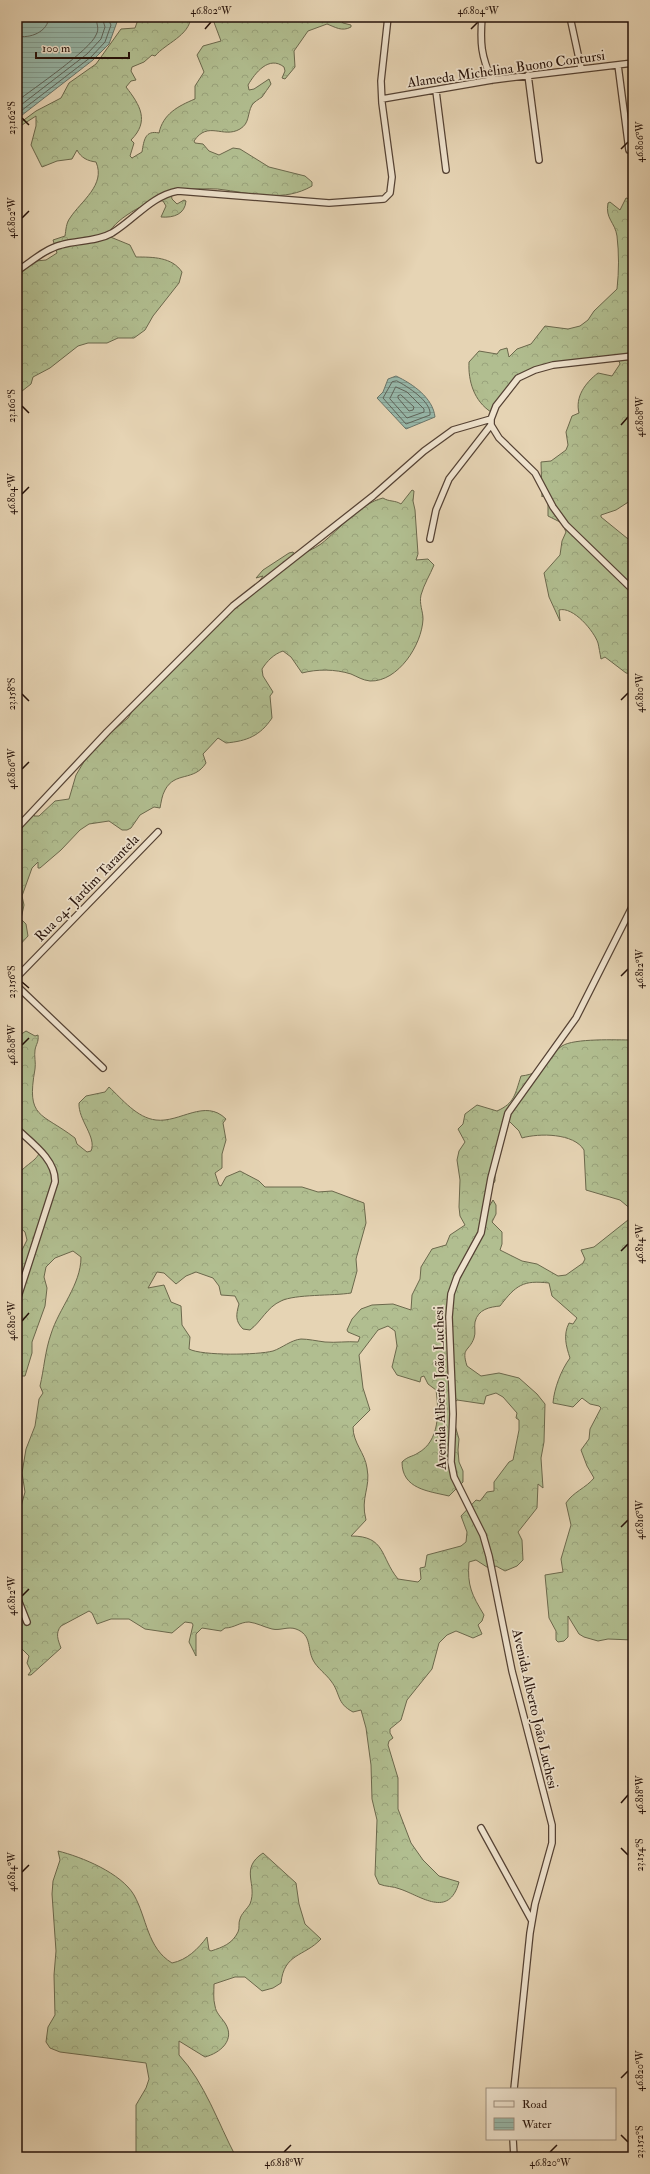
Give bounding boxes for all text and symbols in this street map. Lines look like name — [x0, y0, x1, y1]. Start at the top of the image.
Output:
text: 46.802°W — [191, 5, 232, 17]
text: 46.804°W — [457, 5, 499, 17]
scale bar — [36, 34, 129, 60]
text: 100 m — [42, 41, 71, 56]
street label: Alameda Michelina Buono Contursi — [405, 47, 606, 91]
text: 23.162°S — [6, 101, 18, 135]
text: 46.806°W — [634, 121, 646, 162]
text: 46.802°W — [6, 197, 18, 238]
text: 23.160°S — [6, 389, 18, 423]
text: 46.808°W — [634, 396, 646, 437]
text: 46.804°W — [6, 473, 18, 515]
text: 46.810°W — [634, 672, 646, 713]
text: 23.158°S — [6, 678, 18, 710]
text: 46.806°W — [6, 748, 18, 789]
street label: Rua 04- Jardim Tarantela — [31, 831, 143, 945]
text: 46.812°W — [634, 948, 646, 989]
text: 23.156°S — [6, 966, 18, 998]
text: 46.808°W — [6, 1024, 18, 1065]
text: 46.814°W — [634, 1223, 646, 1264]
text: 46.810°W — [6, 1300, 18, 1341]
street label: Avenida Alberto João Luchesi — [430, 1306, 450, 1471]
text: 46.816°W — [634, 1500, 646, 1540]
text: 46.812°W — [6, 1575, 18, 1616]
street label: Avenida Alberto João Luchesi — [508, 1626, 562, 1791]
text: 46.818°W — [634, 1775, 646, 1815]
text: 23.154°S — [634, 1838, 646, 1872]
text: 46.814°W — [6, 1851, 18, 1892]
text: 46.820°W — [634, 2050, 646, 2091]
legend — [486, 2088, 616, 2140]
text: Road — [522, 2097, 547, 2112]
text: Water — [521, 2117, 552, 2132]
text: 23.152°S — [634, 2126, 646, 2158]
text: 46.818°W — [264, 2157, 304, 2169]
text: 46.820°W — [530, 2157, 571, 2169]

